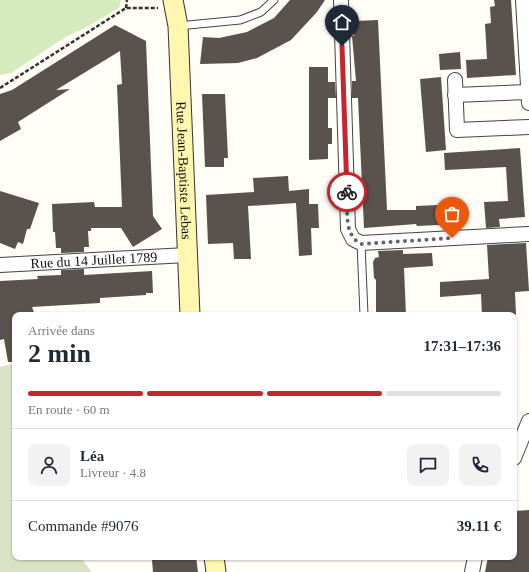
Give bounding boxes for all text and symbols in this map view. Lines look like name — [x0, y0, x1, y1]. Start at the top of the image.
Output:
pin — [325, 5, 359, 46]
icon: home — [331, 11, 353, 33]
street label: Rue Jean-Baptiste Lebas — [173, 101, 194, 240]
courier — [327, 172, 367, 212]
icon: bike — [336, 181, 358, 203]
pin — [435, 197, 469, 238]
icon: bag — [441, 203, 463, 225]
street label: Rue du 14 Juillet 1789 — [30, 250, 158, 271]
text: Arrivée dans — [28, 323, 95, 338]
text: 17:31–17:36 — [424, 338, 501, 354]
text: 2 min — [28, 339, 91, 368]
text: En route · 60 m — [28, 402, 110, 417]
button: person — [28, 444, 70, 486]
button: chat — [407, 444, 449, 486]
button: phone — [459, 444, 501, 486]
text: Léa — [80, 448, 104, 464]
text: Livreur · 4.8 — [80, 465, 146, 480]
text: Commande #9076 — [28, 518, 138, 534]
text: 39.11 € — [457, 518, 501, 534]

